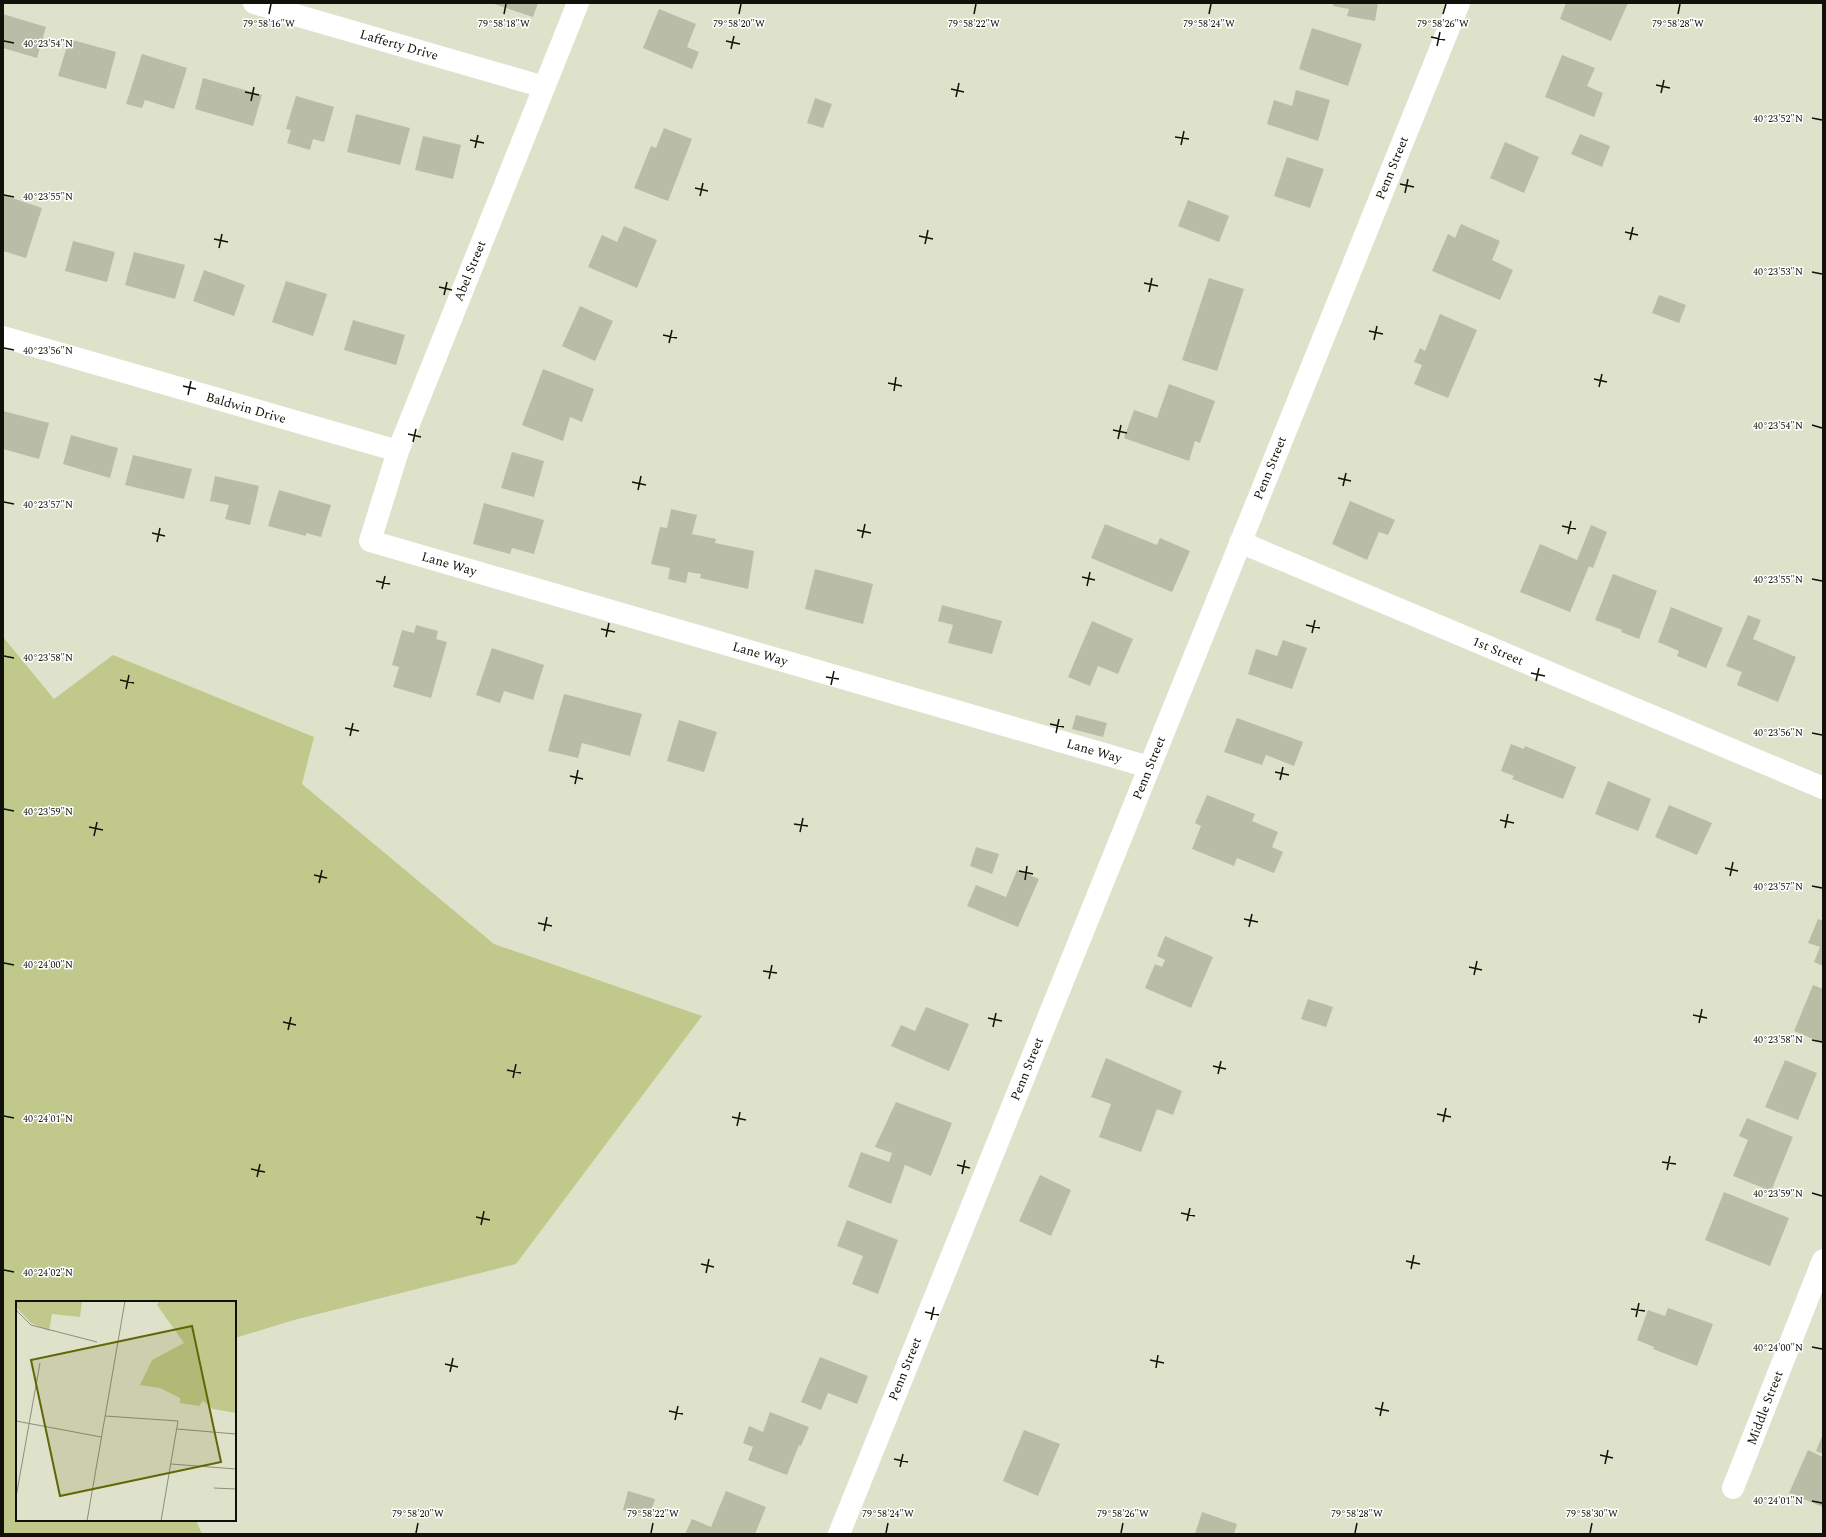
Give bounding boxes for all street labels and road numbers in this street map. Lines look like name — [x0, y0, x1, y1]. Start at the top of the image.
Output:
street label: Lafferty Drive — [357, 24, 441, 66]
street label: Penn Street — [1370, 133, 1414, 203]
street label: Abel Street — [449, 237, 491, 305]
street label: Baldwin Drive — [204, 387, 288, 429]
street label: Penn Street — [1248, 433, 1292, 503]
street label: Lane Way — [419, 547, 480, 582]
street label: 1st Street — [1469, 631, 1527, 671]
street label: Lane Way — [730, 637, 791, 672]
street label: Penn Street — [1127, 733, 1171, 803]
street label: Lane Way — [1064, 734, 1125, 769]
street label: Penn Street — [1005, 1034, 1049, 1104]
street label: Penn Street — [883, 1334, 927, 1404]
street label: Middle Street — [1742, 1367, 1789, 1448]

